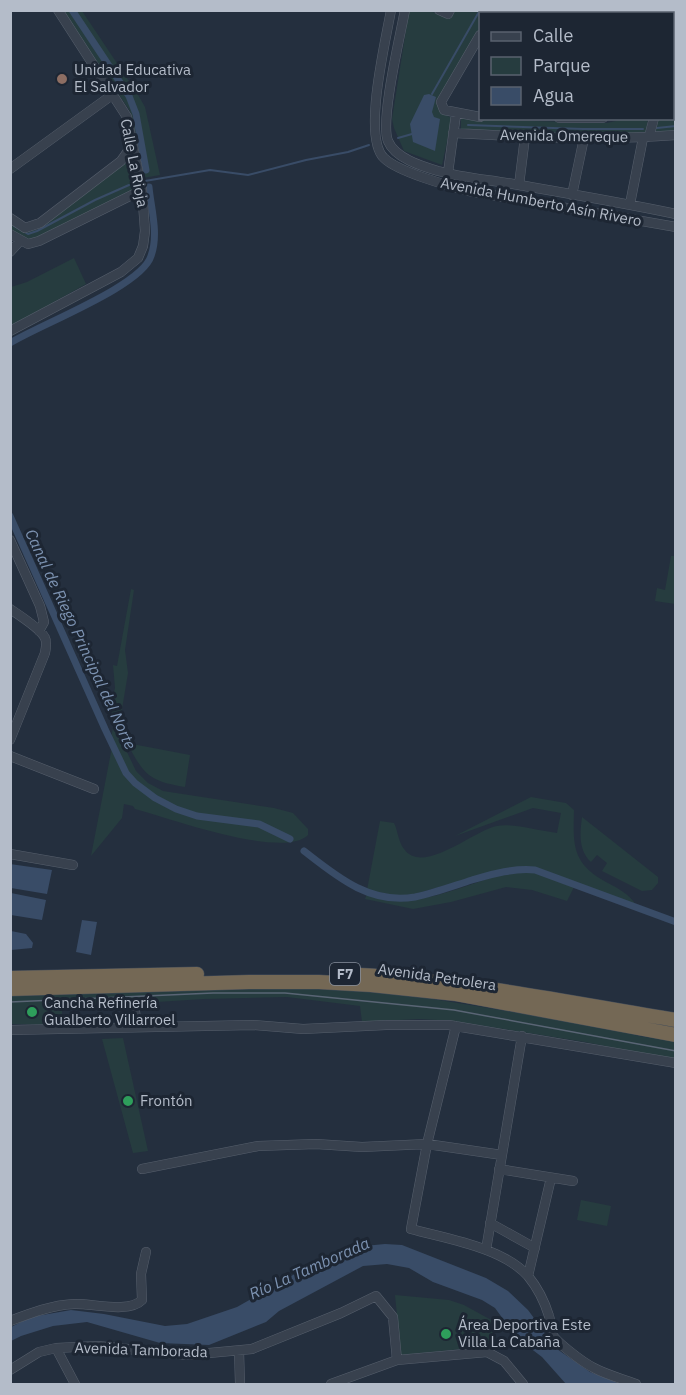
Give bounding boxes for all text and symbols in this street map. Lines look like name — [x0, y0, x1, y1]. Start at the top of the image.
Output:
legend — [479, 12, 674, 120]
text: Calle — [533, 24, 573, 47]
text: Parque — [533, 54, 591, 77]
place label: Unidad Educativa El Salvador — [74, 60, 191, 96]
marker: Unidad Educativa El Salvador — [55, 72, 69, 86]
text: Agua — [533, 84, 574, 107]
street label: Calle La Rioja — [117, 117, 152, 209]
street label: Avenida Omereque — [500, 125, 628, 146]
street label: Avenida Humberto Asín Rivero — [439, 173, 643, 230]
water label: Canal de Riego Principal del Norte — [21, 526, 141, 752]
street label: Avenida Petrolera — [377, 959, 497, 994]
road number: F7 — [330, 963, 360, 985]
place label: Cancha Refinería Gualberto Villarroel — [44, 993, 175, 1029]
marker: Cancha Refinería Gualberto Villarroel — [25, 1005, 39, 1019]
place label: Frontón — [140, 1091, 193, 1110]
marker: Frontón — [121, 1094, 135, 1108]
water label: Río La Tamborada — [246, 1232, 372, 1304]
place label: Área Deportiva Este Villa La Cabaña — [458, 1315, 591, 1351]
marker: Área Deportiva Este Villa La Cabaña — [439, 1327, 453, 1341]
street label: Avenida Tamborada — [74, 1338, 208, 1361]

